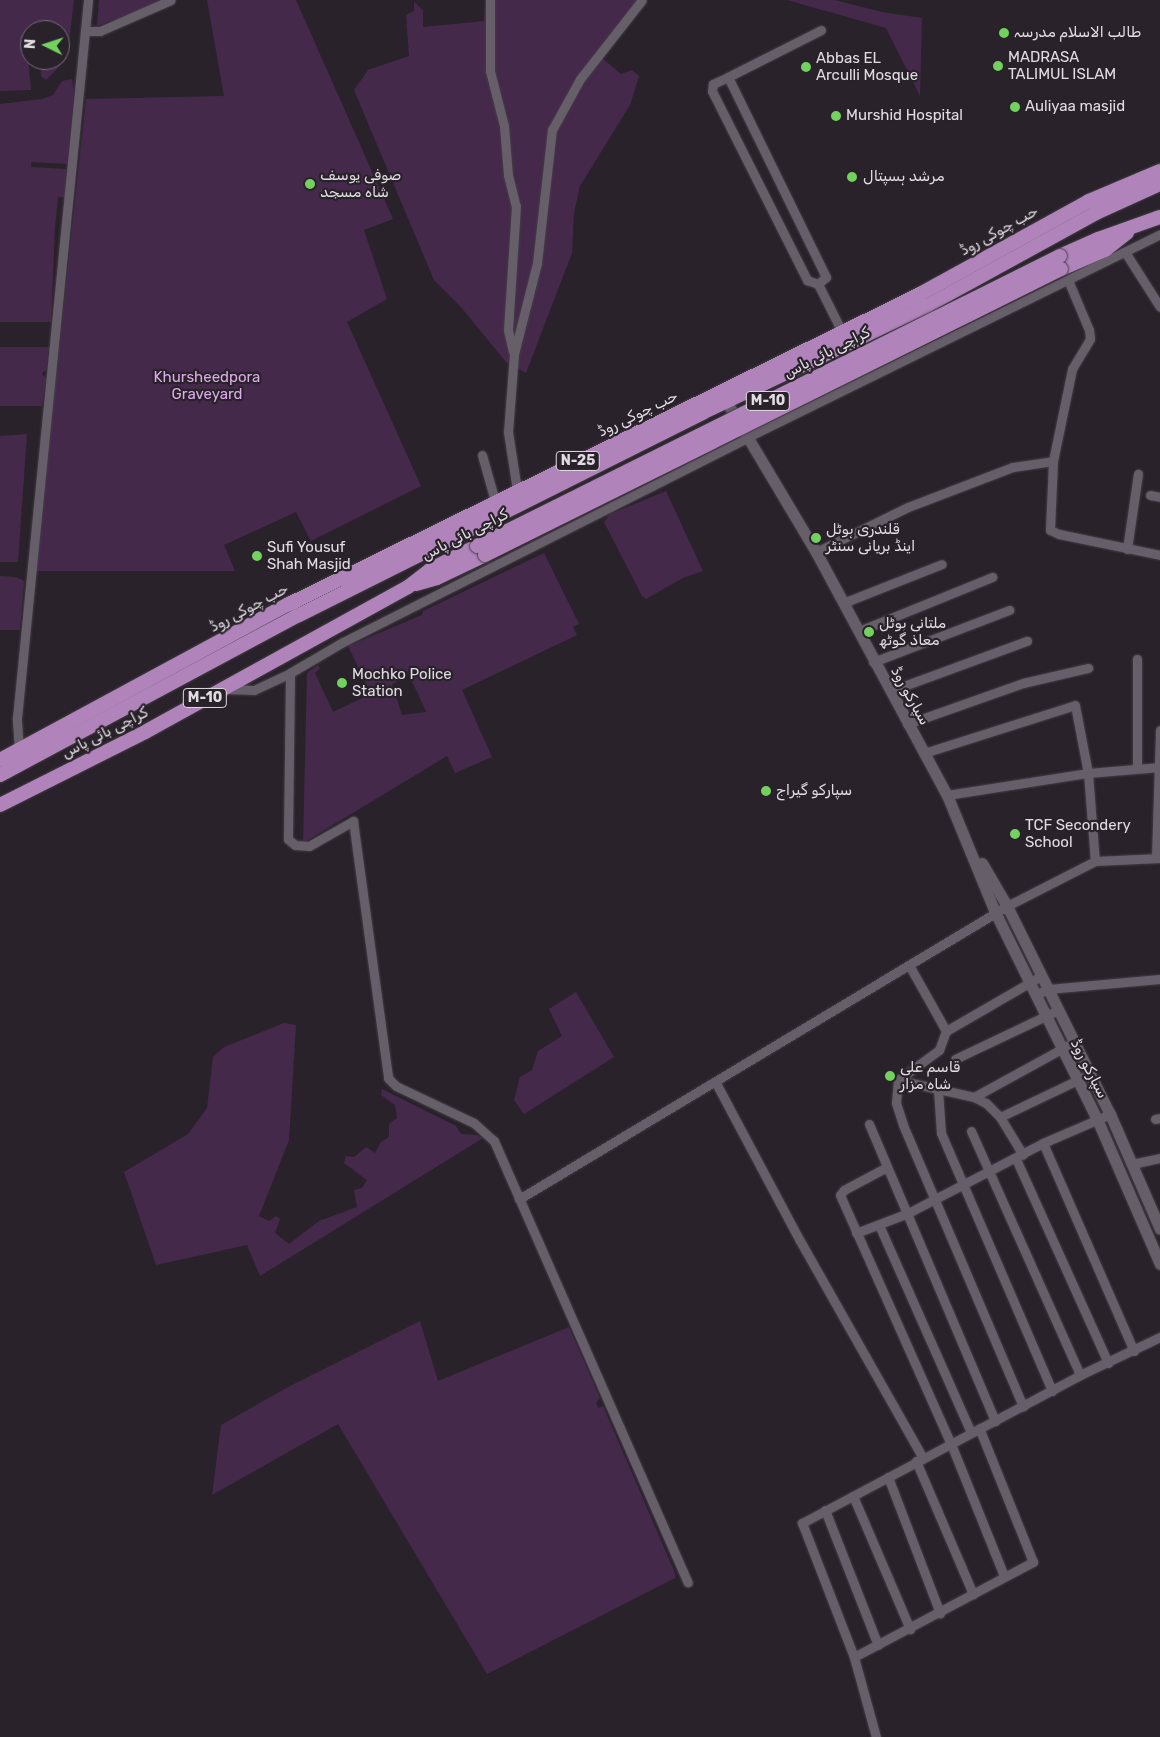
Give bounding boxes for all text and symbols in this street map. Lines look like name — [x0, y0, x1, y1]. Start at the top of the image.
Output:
north arrow — [20, 20, 70, 70]
place label: طالب الاسلام مدرسہ — [1014, 24, 1141, 42]
marker: طالب الاسلام مدرسہ — [998, 27, 1010, 39]
text: N — [22, 38, 39, 50]
place label: MADRASA TALIMUL ISLAM — [1008, 48, 1117, 83]
place label: Abbas EL Arculli Mosque — [816, 49, 918, 84]
marker: MADRASA TALIMUL ISLAM — [992, 60, 1004, 72]
marker: Abbas EL Arculli Mosque — [800, 61, 812, 73]
place label: Auliyaa masjid — [1025, 98, 1125, 116]
marker: Auliyaa masjid — [1009, 101, 1021, 113]
place label: Murshid Hospital — [846, 107, 963, 125]
marker: Murshid Hospital — [830, 110, 842, 122]
place label: صوفی یوسف شاہ مسجد — [320, 166, 401, 201]
place label: مرشد ہسپتال — [863, 168, 945, 186]
marker: مرشد ہسپتال — [845, 170, 859, 184]
marker: صوفی یوسف شاہ مسجد — [304, 178, 316, 190]
street label: حب چوکی روڈ — [957, 202, 1041, 260]
street label: کراچی بائی پاس — [781, 324, 873, 382]
park label: Khursheedpora Graveyard — [154, 368, 260, 403]
street label: حب چوکی روڈ — [595, 387, 681, 441]
road number: M-10 — [746, 390, 790, 412]
road number: N-25 — [556, 450, 600, 472]
street label: کراچی بائی پاس — [419, 506, 511, 564]
place label: قلندری ہوٹل اینڈ بریانی سنٹر — [826, 520, 915, 555]
marker: قلندری ہوٹل اینڈ بریانی سنٹر — [810, 532, 822, 544]
place label: Sufi Yousuf Shah Masjid — [267, 538, 351, 573]
marker: Sufi Yousuf Shah Masjid — [251, 550, 263, 562]
street label: حب چوکی روڈ — [207, 580, 291, 636]
place label: ملتانی ہوٹل معاذ گوٹھ — [879, 614, 946, 649]
marker: ملتانی ہوٹل معاذ گوٹھ — [863, 626, 875, 638]
street label: سپارکو روڈ — [887, 664, 933, 728]
place label: Mochko Police Station — [352, 665, 452, 700]
marker: Mochko Police Station — [336, 677, 348, 689]
road number: M-10 — [182, 686, 228, 710]
street label: کراچی بائی پاس — [59, 704, 151, 762]
place label: سپارکو گیراج — [776, 782, 852, 800]
marker: سپارکو گیراج — [760, 785, 772, 797]
place label: TCF Secondery School — [1025, 816, 1131, 851]
marker: TCF Secondery School — [1009, 828, 1021, 840]
street label: سپارکو روڈ — [1066, 1036, 1112, 1102]
place label: قاسم علی شاہ مزار — [900, 1058, 960, 1093]
marker: قاسم علی شاہ مزار — [884, 1070, 896, 1082]

